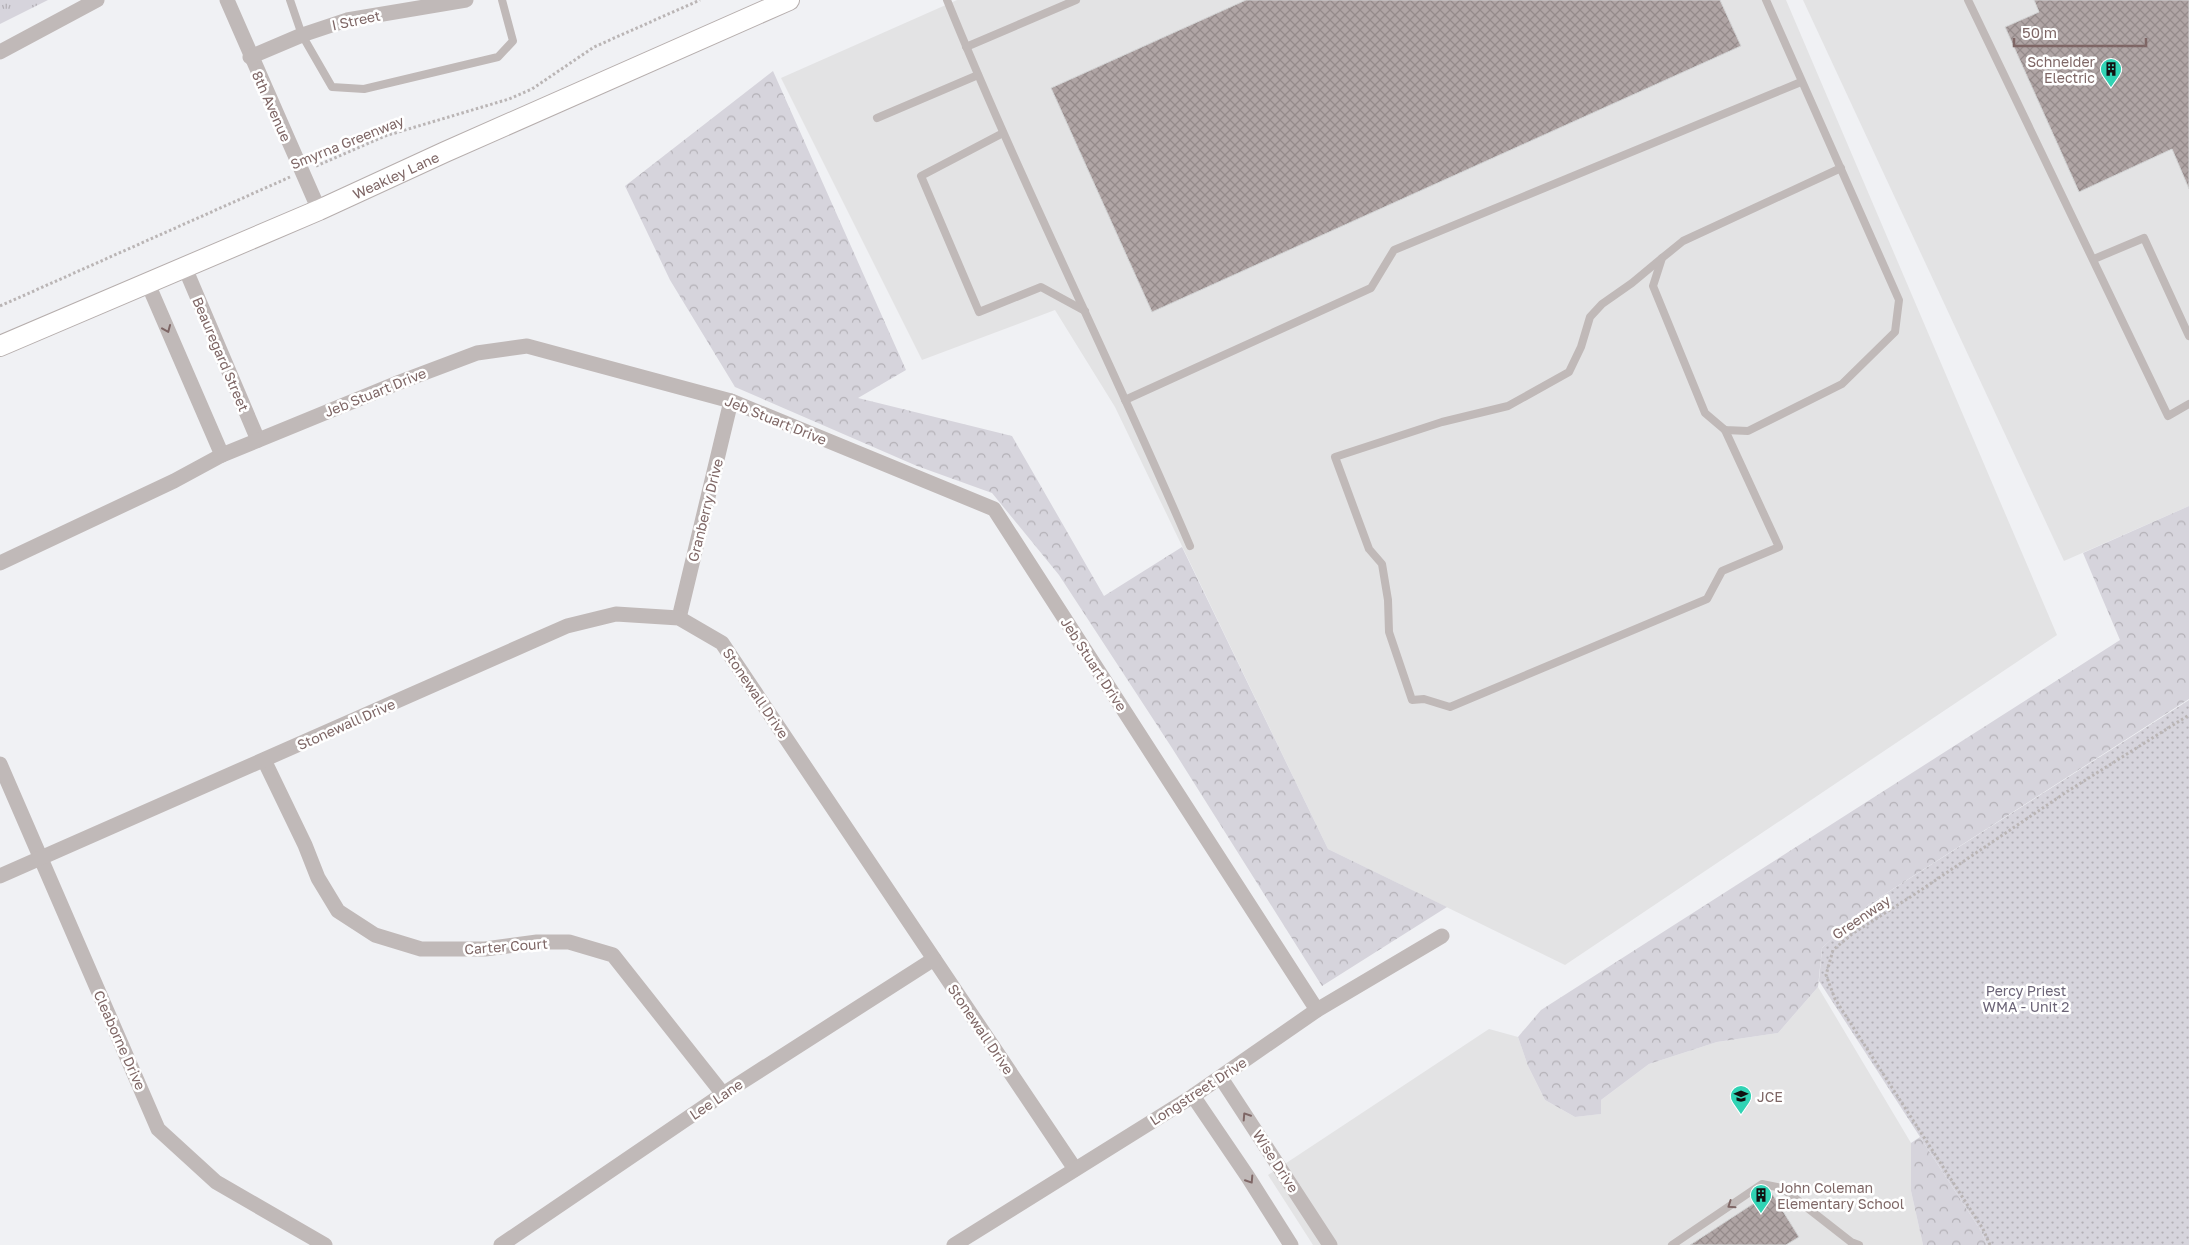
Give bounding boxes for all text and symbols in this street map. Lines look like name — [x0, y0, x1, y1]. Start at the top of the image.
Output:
street label: I Street — [330, 7, 382, 33]
scale bar — [2014, 15, 2146, 47]
text: 50 m — [2022, 23, 2057, 41]
place label: Schneider Electric — [2027, 53, 2096, 86]
building icon: Schneider Electric — [2099, 57, 2123, 88]
street label: 8th Avenue — [249, 68, 295, 144]
street label: Smyrna Greenway — [288, 111, 406, 173]
street label: Weakley Lane — [350, 148, 441, 202]
street label: Beauregard Street — [189, 294, 253, 414]
one-way arrow — [161, 324, 172, 333]
street label: Jeb Stuart Drive — [322, 364, 428, 420]
street label: Jeb Stuart Drive — [723, 392, 829, 448]
street label: Granberry Drive — [684, 457, 726, 563]
street label: Jeb Stuart Drive — [1057, 614, 1131, 714]
street label: Stonewall Drive — [719, 645, 793, 741]
street label: Stonewall Drive — [294, 695, 398, 753]
street label: Greenway — [1829, 891, 1893, 943]
street label: Carter Court — [464, 935, 548, 957]
street label: Stonewall Drive — [944, 981, 1018, 1077]
park label: Percy Priest WMA - Unit 2 — [1983, 982, 2069, 1015]
street label: Cleaborne Drive — [90, 988, 150, 1092]
street label: Longstreet Drive — [1146, 1053, 1250, 1129]
street label: Lee Lane — [686, 1075, 746, 1123]
school or university icon: JCE — [1729, 1084, 1753, 1115]
place label: JCE — [1757, 1088, 1783, 1105]
one-way arrow — [1243, 1112, 1252, 1122]
street label: Wise Drive — [1250, 1127, 1302, 1195]
one-way arrow — [1244, 1174, 1253, 1184]
place label: John Coleman Elementary School — [1777, 1179, 1904, 1212]
building icon: John Coleman Elementary School — [1749, 1183, 1773, 1214]
one-way arrow — [1728, 1199, 1737, 1208]

